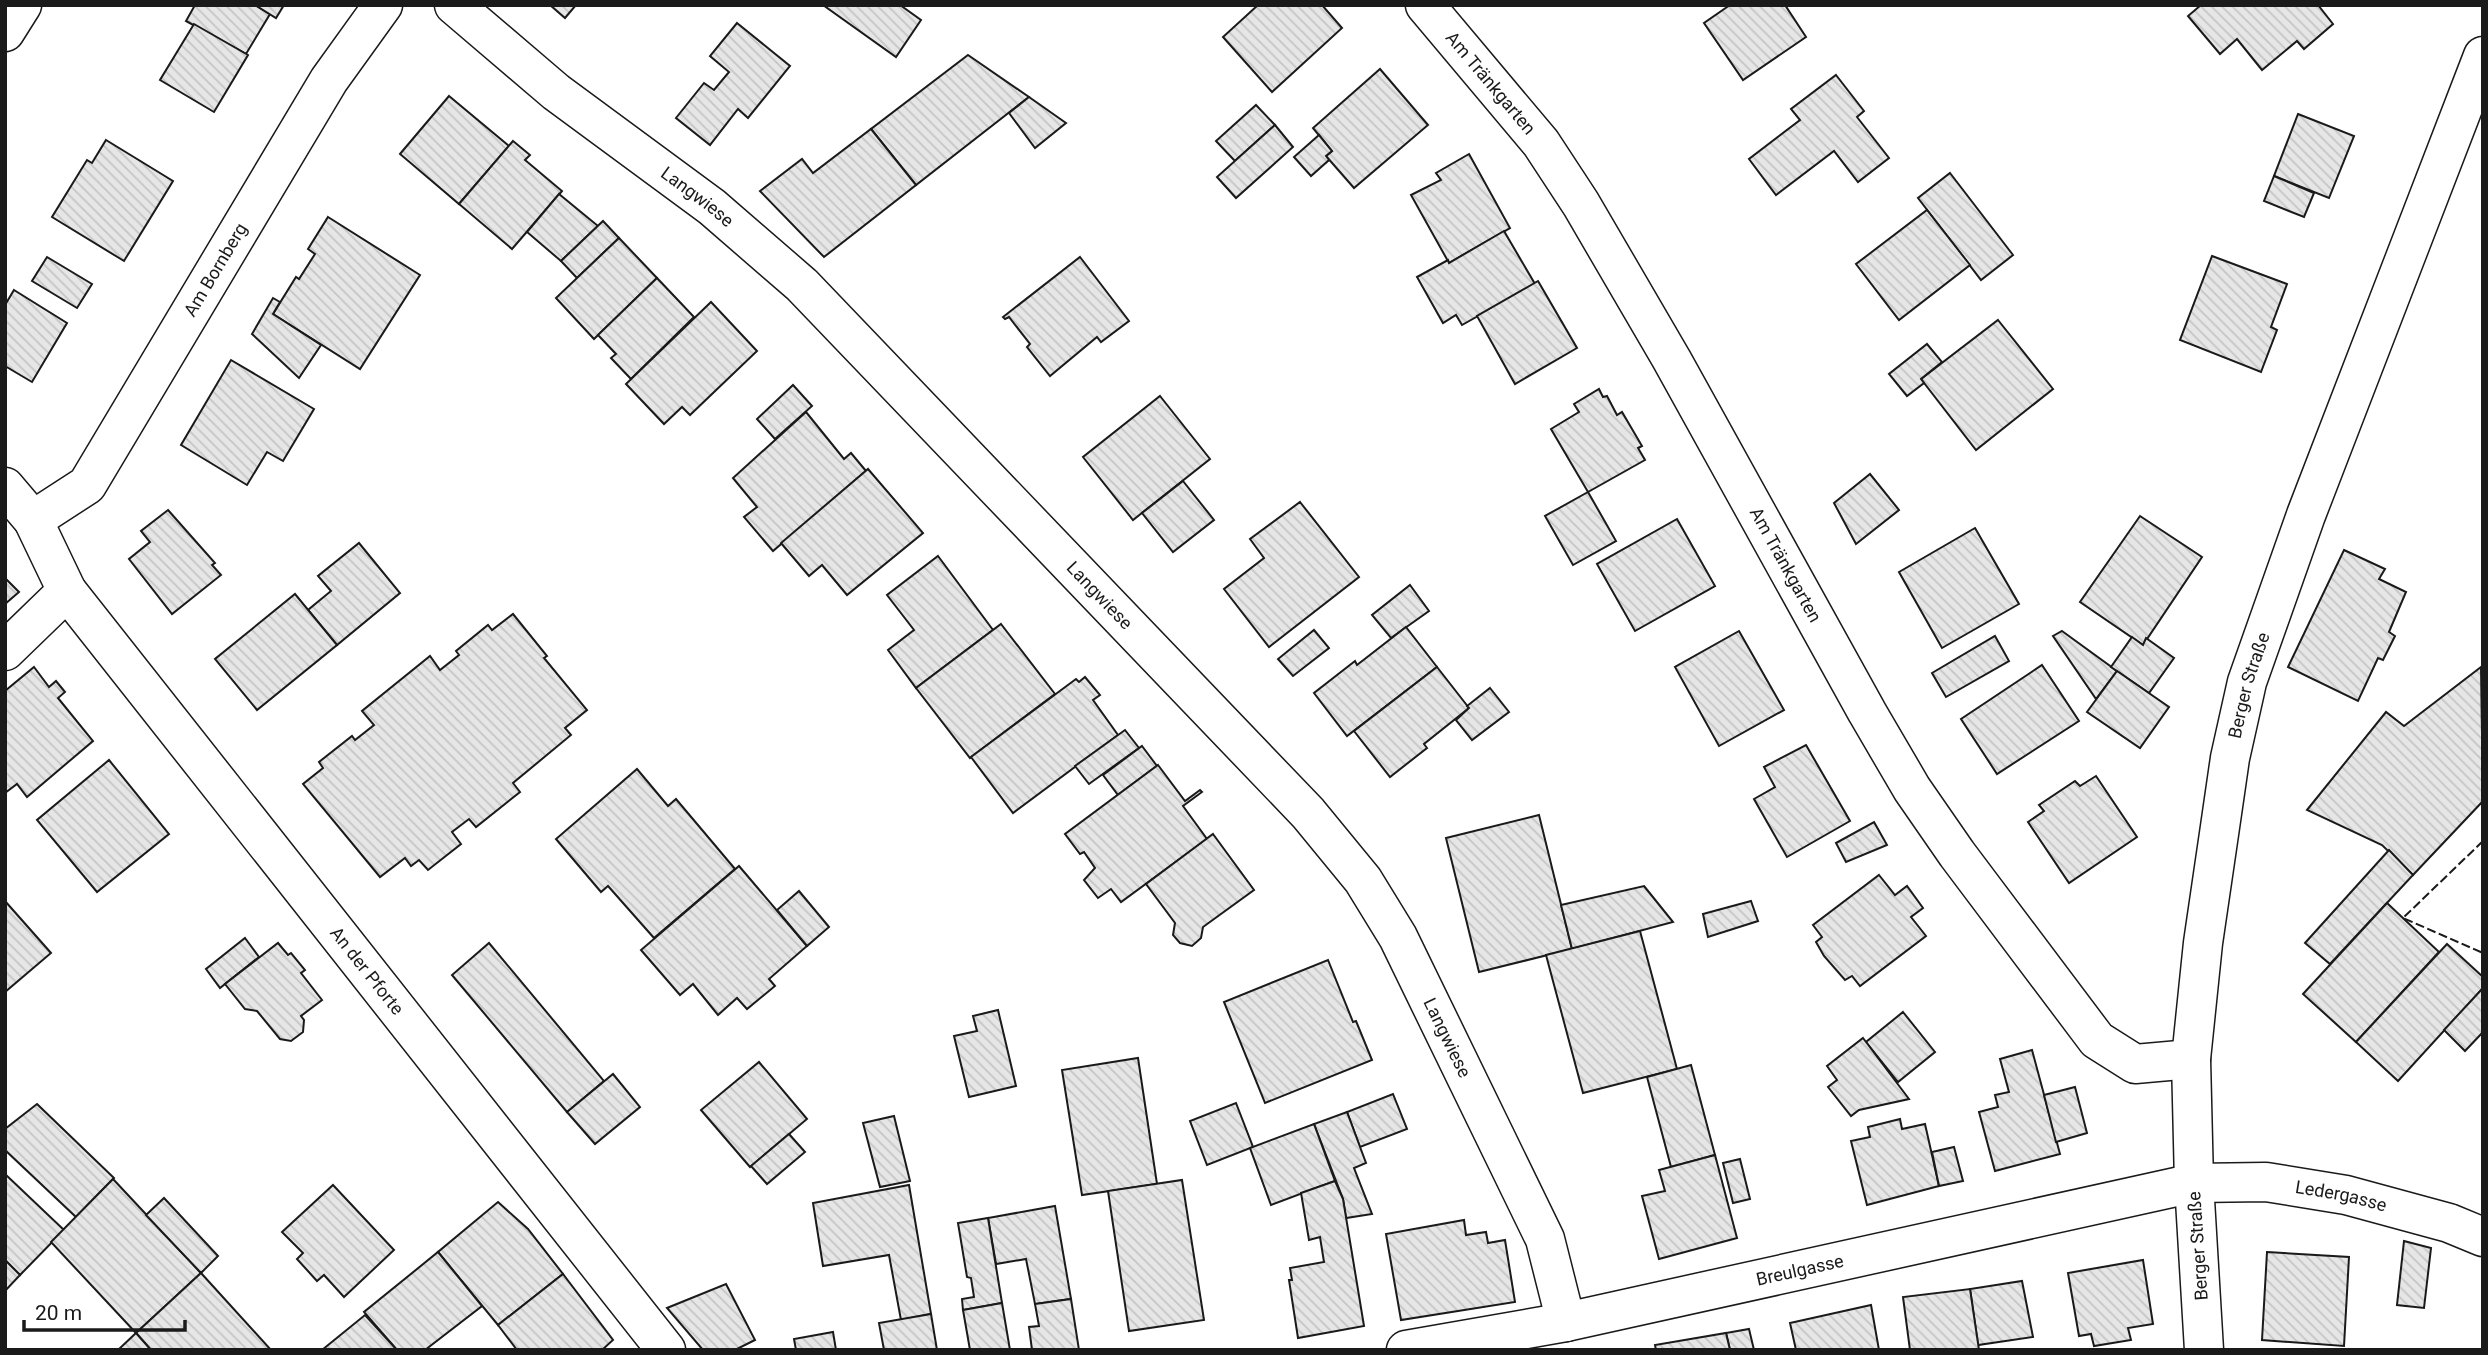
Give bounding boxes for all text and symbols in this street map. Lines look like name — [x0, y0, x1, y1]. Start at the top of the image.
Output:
street label: Am Tränkgarten — [1442, 27, 1540, 139]
street label: Langwiese — [657, 162, 738, 231]
street label: Am Bornberg — [179, 219, 251, 320]
street label: Am Tränkgarten — [1746, 504, 1826, 626]
street label: Langwiese — [1063, 557, 1137, 633]
street label: Berger Straße — [2224, 629, 2274, 740]
street label: An der Pforte — [326, 922, 408, 1019]
street label: Langwiese — [1419, 994, 1476, 1081]
street label: Ledergasse — [2294, 1176, 2389, 1216]
street label: Berger Straße — [2183, 1191, 2212, 1301]
street label: Breulgasse — [1754, 1250, 1846, 1290]
scale bar — [24, 1288, 186, 1332]
text: 20 m — [35, 1301, 82, 1325]

